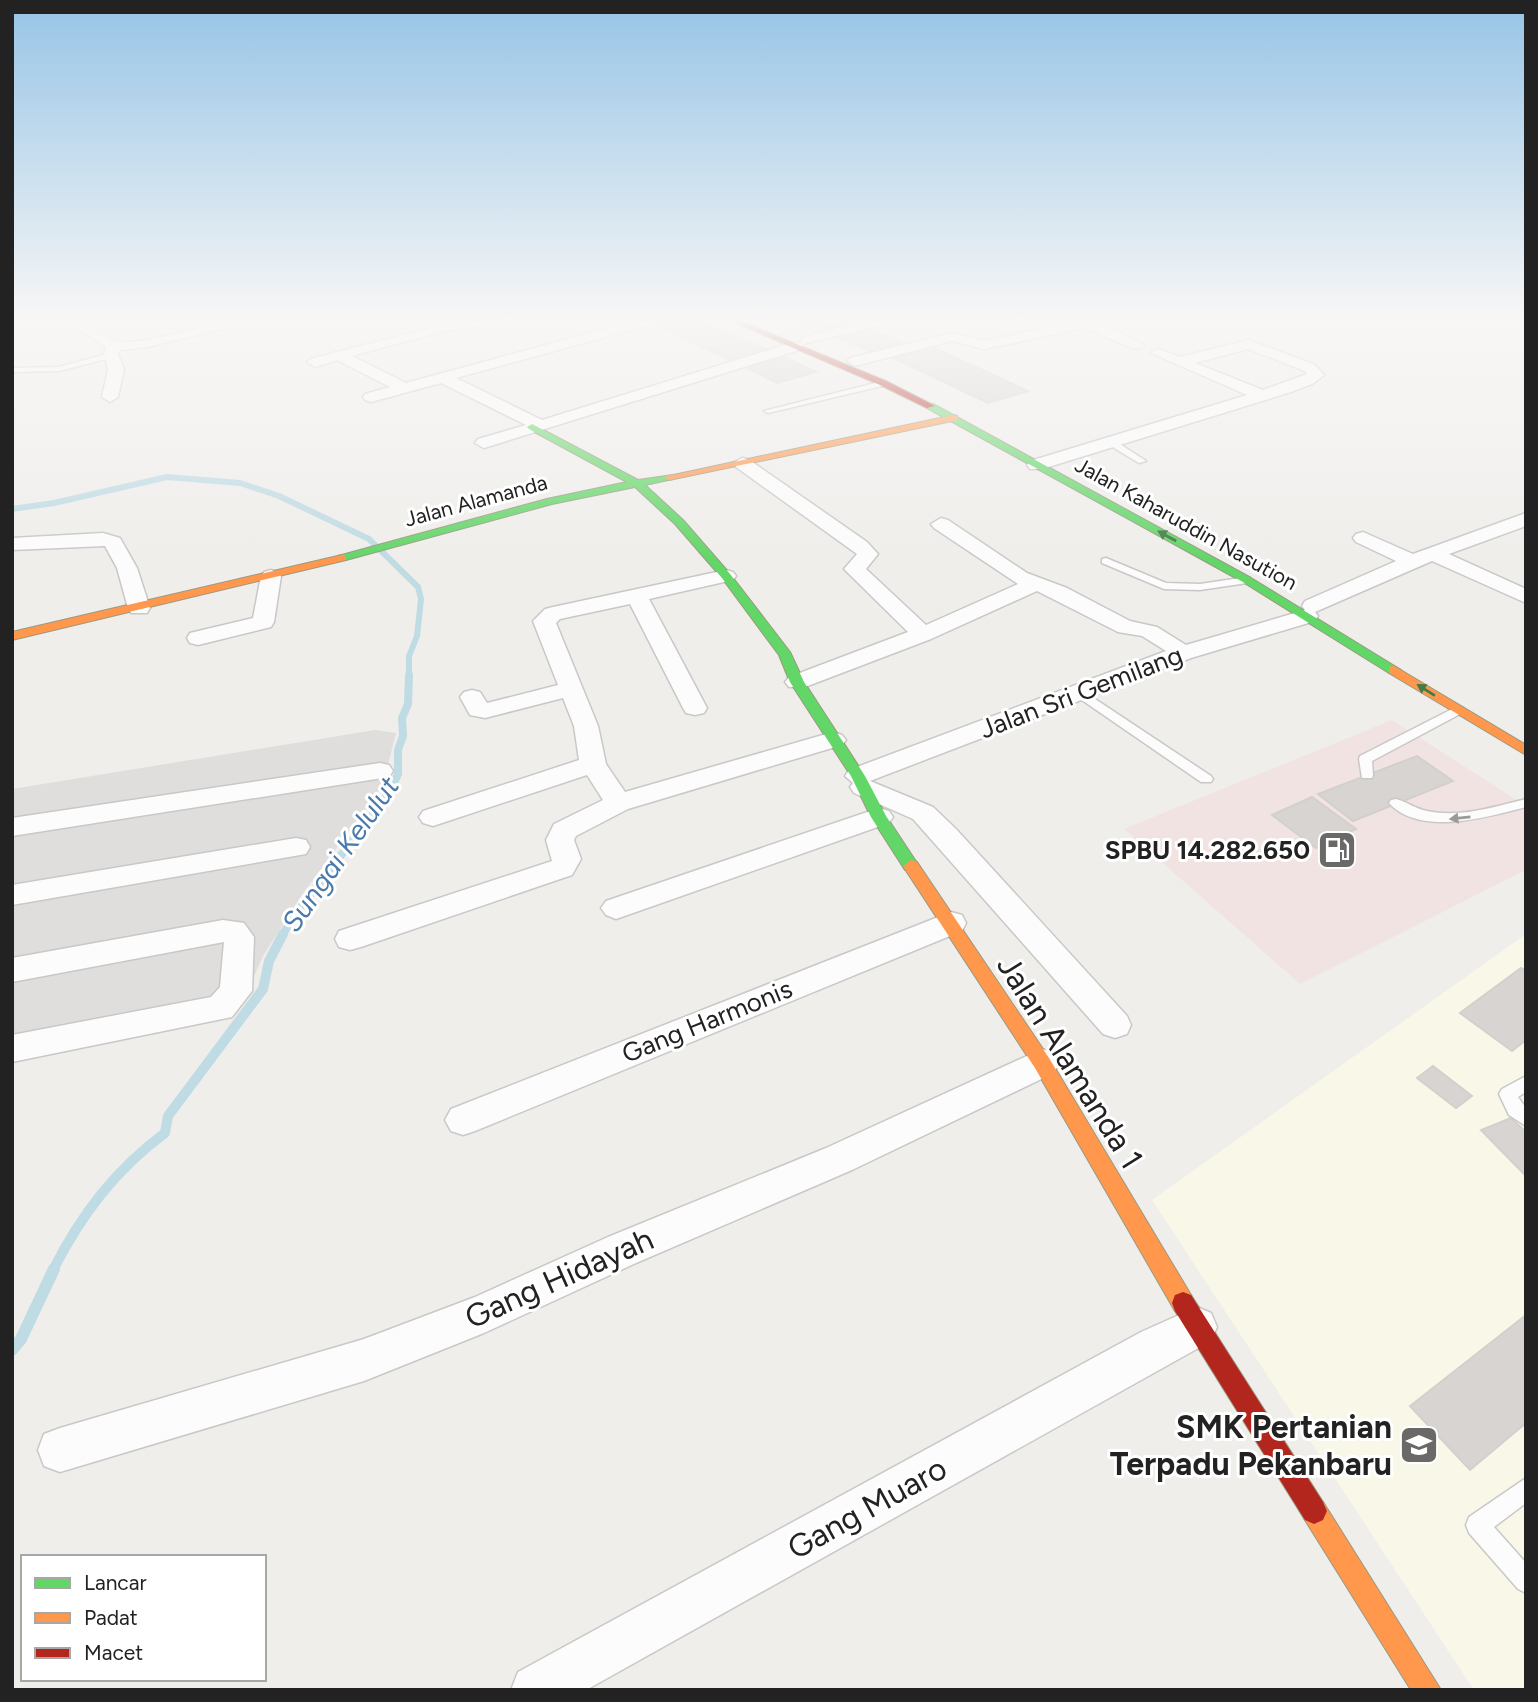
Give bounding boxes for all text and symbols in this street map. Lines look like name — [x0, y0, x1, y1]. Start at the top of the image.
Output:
street label: Jalan Kaharuddin Nasution — [1071, 452, 1302, 595]
street label: Jalan Alamanda — [402, 469, 550, 532]
one-way arrow — [1157, 531, 1177, 542]
street label: Jalan Sri Gemilang — [975, 639, 1187, 745]
one-way arrow — [1416, 683, 1435, 696]
water label: Sungai Kelulut — [274, 770, 406, 938]
one-way arrow — [1449, 812, 1471, 823]
fuel station icon: SPBU 14.282.650 — [1316, 829, 1358, 871]
place label: SPBU 14.282.650 — [1105, 834, 1310, 866]
street label: Jalan Alamanda 1 — [989, 948, 1151, 1176]
street label: Gang Harmonis — [617, 972, 797, 1070]
street label: Gang Hidayah — [459, 1220, 659, 1336]
place label: SMK Pertanian Terpadu Pekanbaru — [1110, 1408, 1392, 1483]
school or university icon: SMK Pertanian Terpadu Pekanbaru — [1398, 1424, 1440, 1466]
street label: Gang Muaro — [781, 1449, 953, 1567]
legend — [21, 1555, 266, 1681]
text: Lancar — [84, 1570, 147, 1595]
text: Padat — [84, 1605, 138, 1630]
text: Macet — [84, 1640, 143, 1665]

